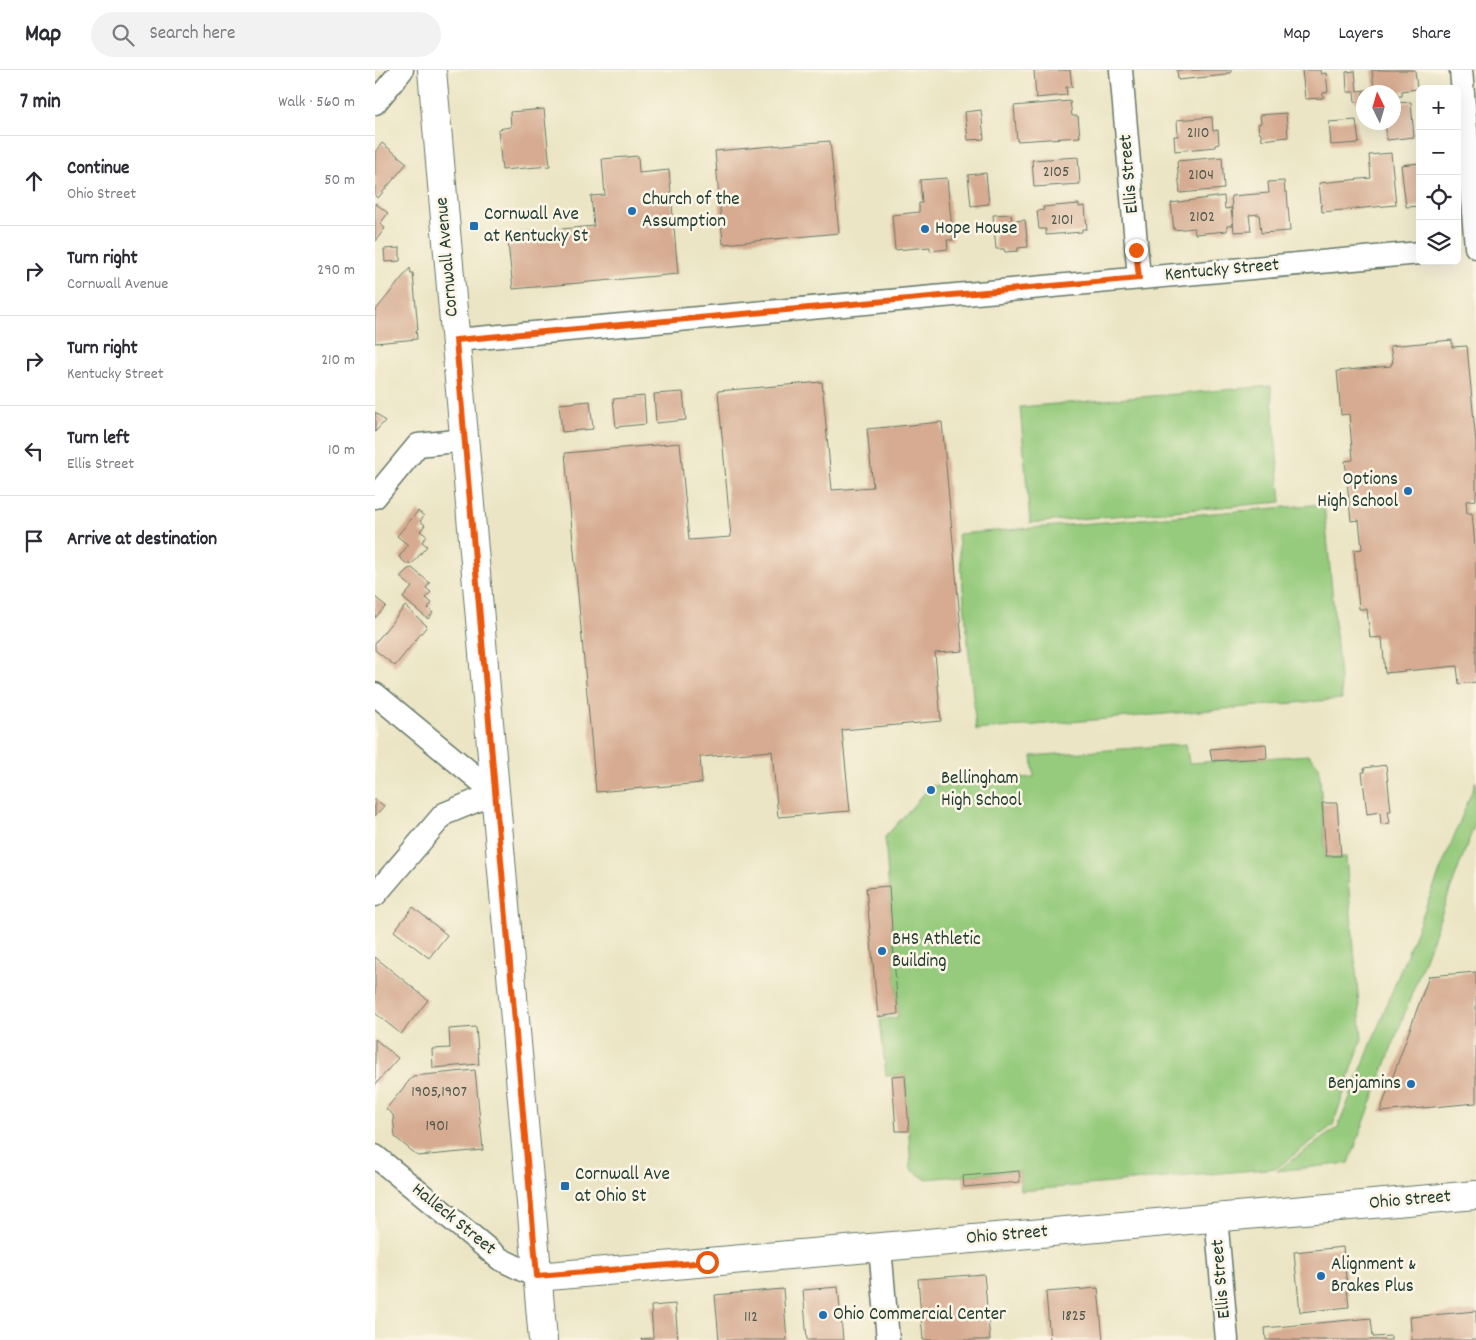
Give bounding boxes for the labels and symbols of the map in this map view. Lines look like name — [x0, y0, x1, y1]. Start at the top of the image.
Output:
north arrow — [1356, 85, 1401, 130]
house number: 2110 — [1187, 122, 1209, 145]
street label: Ellis Street — [1113, 133, 1147, 215]
house number: 2105 — [1043, 161, 1069, 184]
house number: 2104 — [1188, 164, 1214, 187]
place label: Church of the Assumption — [642, 187, 740, 236]
street label: Cornwall Avenue — [429, 196, 467, 318]
place label: Cornwall Ave at Kentucky St — [484, 202, 588, 251]
marker: Church of the Assumption — [626, 205, 638, 217]
house number: 2102 — [1189, 206, 1215, 229]
house number: 2101 — [1051, 209, 1073, 232]
place label: Hope House — [935, 216, 1017, 243]
marker: Cornwall Ave at Kentucky St — [468, 220, 480, 232]
marker: Hope House — [919, 223, 931, 235]
route end — [1125, 239, 1148, 262]
street label: Kentucky Street — [1164, 253, 1280, 289]
place label: Options High School — [1317, 467, 1398, 516]
marker: Options High School — [1402, 485, 1414, 497]
place label: Bellingham High School — [941, 766, 1022, 815]
marker: Bellingham High School — [925, 784, 937, 796]
place label: BHS Athletic Building — [892, 927, 981, 976]
marker: BHS Athletic Building — [876, 945, 888, 957]
place label: Benjamins — [1328, 1071, 1401, 1098]
marker: Benjamins — [1405, 1078, 1417, 1090]
house number: 1905,1907 — [411, 1081, 467, 1104]
house number: 1901 — [425, 1115, 449, 1138]
place label: Cornwall Ave at Ohio St — [575, 1162, 670, 1211]
street label: Halleck Street — [405, 1177, 501, 1263]
marker: Cornwall Ave at Ohio St — [559, 1180, 571, 1192]
street label: Ohio Street — [1368, 1184, 1452, 1218]
street label: Ohio Street — [965, 1219, 1049, 1253]
street label: Ellis Street — [1205, 1238, 1239, 1320]
route start — [696, 1251, 719, 1274]
place label: Alignment & Brakes Plus — [1331, 1252, 1416, 1301]
marker: Alignment & Brakes Plus — [1315, 1270, 1327, 1282]
place label: Ohio Commercial Center — [833, 1302, 1006, 1329]
house number: 1825 — [1062, 1305, 1086, 1328]
house number: 112 — [744, 1306, 758, 1329]
marker: Ohio Commercial Center — [817, 1309, 829, 1321]

